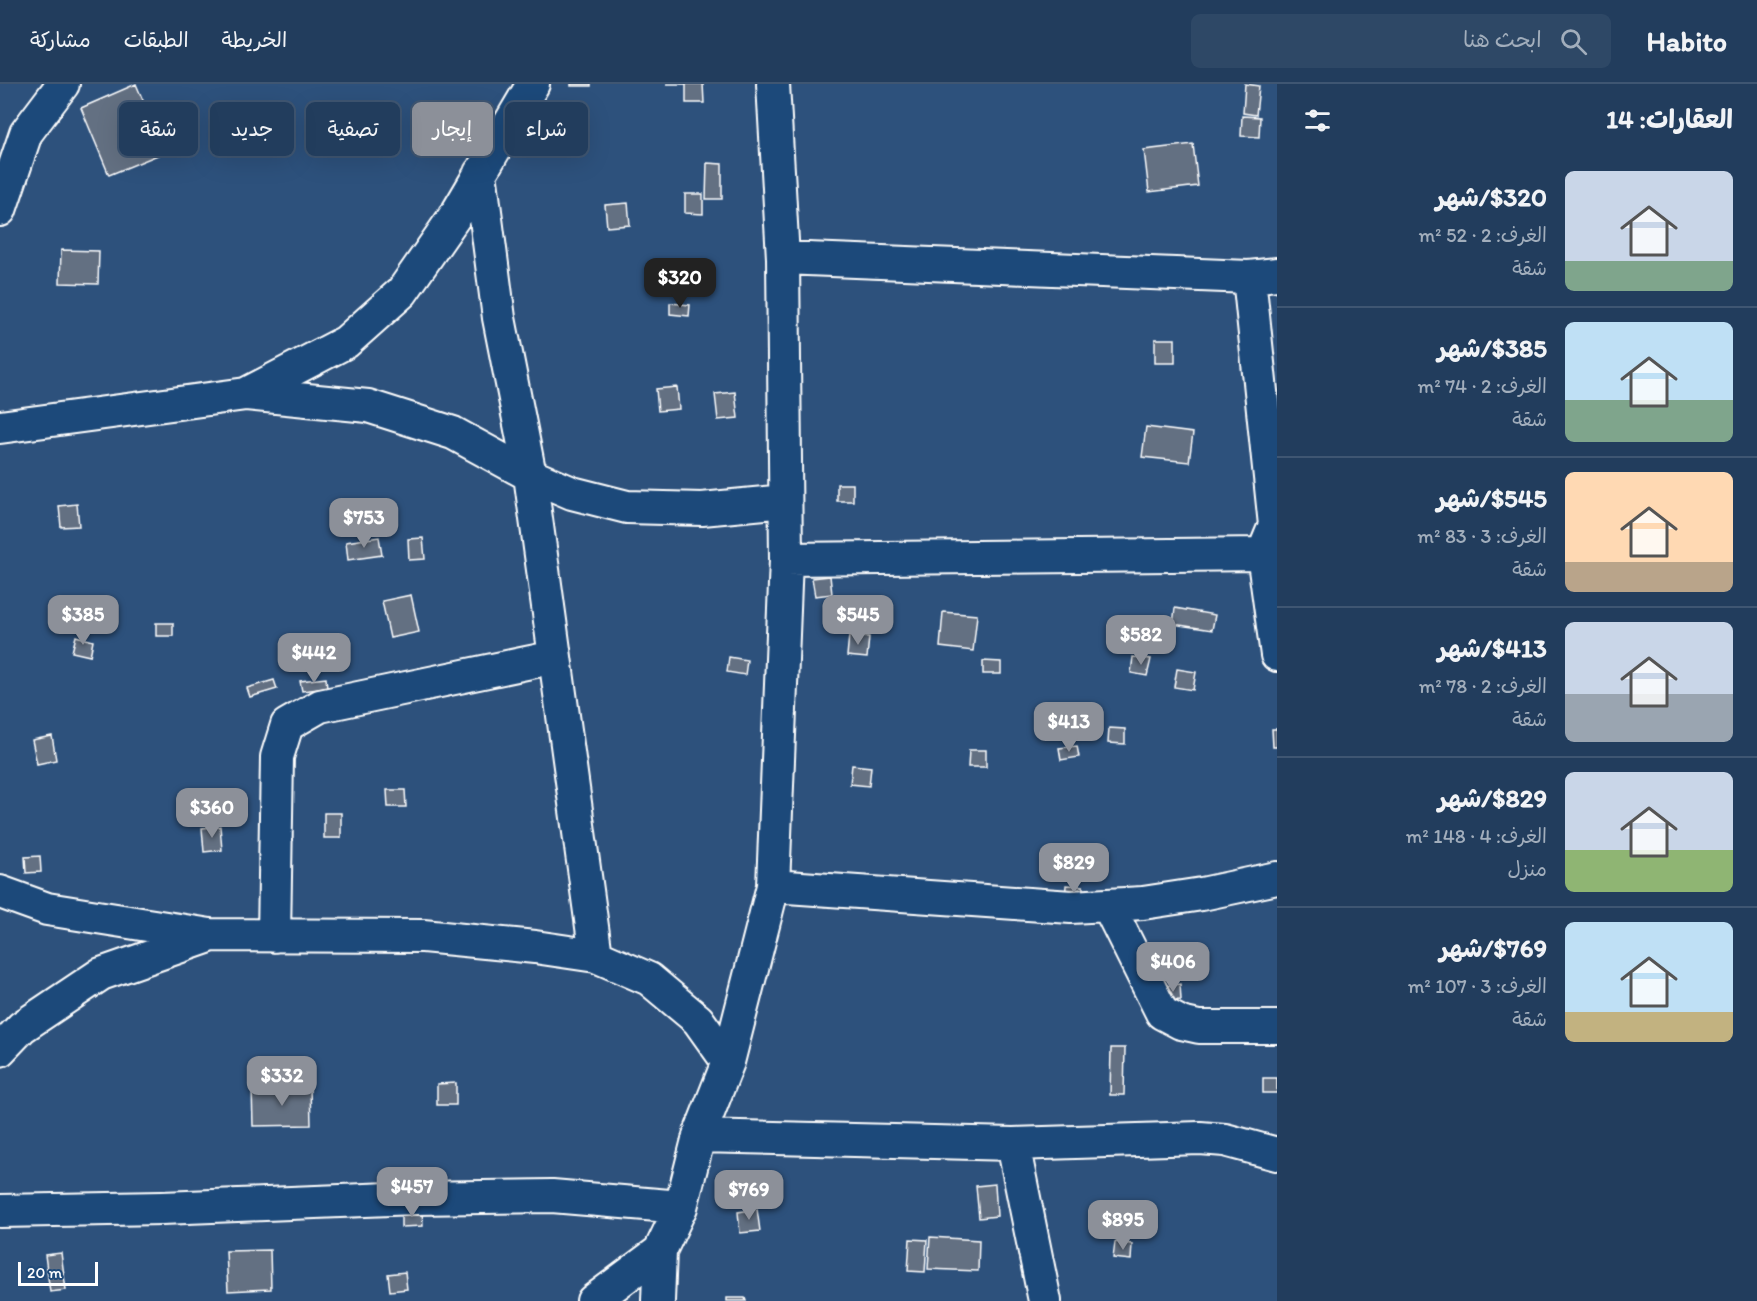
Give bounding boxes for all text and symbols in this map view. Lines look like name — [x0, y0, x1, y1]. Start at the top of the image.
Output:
search box — [1191, 14, 1611, 68]
text: Habito — [1647, 24, 1727, 58]
icon: search — [1557, 25, 1590, 58]
text: ابحث هنا — [1463, 26, 1542, 53]
text: مشاركة — [30, 27, 91, 52]
text: الطبقات — [124, 27, 189, 52]
text: الخريطة — [222, 27, 287, 52]
chip: شقة — [119, 102, 198, 156]
chip: جديد — [210, 102, 294, 156]
chip: تصفية — [306, 102, 400, 156]
chip: إيجار — [412, 102, 493, 156]
chip: شراء — [505, 102, 588, 156]
text: العقارات: 14 — [1606, 103, 1733, 135]
icon: filters — [1301, 104, 1334, 137]
text: $320/شهر — [1436, 181, 1547, 213]
icon: home — [1613, 195, 1685, 267]
text: الغرف: 2 · 52 m² — [1419, 223, 1547, 247]
text: شقة — [1512, 256, 1547, 280]
pin: $320 — [644, 258, 716, 309]
text: $320 — [658, 265, 702, 289]
text: $385/شهر — [1438, 332, 1547, 364]
icon: home — [1613, 346, 1685, 418]
text: الغرف: 2 · 74 m² — [1418, 374, 1547, 398]
text: شقة — [1512, 407, 1547, 431]
text: $545/شهر — [1437, 482, 1547, 514]
icon: home — [1613, 496, 1685, 568]
pin: $753 — [328, 498, 400, 549]
text: $753 — [343, 505, 385, 529]
text: الغرف: 3 · 83 m² — [1417, 524, 1547, 548]
text: شقة — [1512, 557, 1547, 581]
pin: $385 — [47, 595, 119, 646]
pin: $545 — [822, 595, 894, 646]
text: $385 — [62, 602, 104, 626]
text: $545 — [836, 602, 880, 626]
pin: $582 — [1105, 615, 1177, 666]
text: $582 — [1120, 622, 1162, 646]
text: $413/شهر — [1438, 632, 1547, 664]
pin: $442 — [278, 633, 350, 684]
text: $442 — [292, 640, 336, 664]
icon: home — [1613, 646, 1685, 718]
text: الغرف: 2 · 78 m² — [1419, 674, 1547, 698]
pin: $413 — [1033, 702, 1105, 753]
text: شقة — [1512, 707, 1547, 731]
text: $413 — [1048, 709, 1090, 733]
text: $829/شهر — [1438, 782, 1547, 814]
pin: $360 — [176, 788, 248, 839]
text: $360 — [190, 795, 234, 819]
icon: home — [1613, 796, 1685, 868]
text: الغرف: 4 · 148 m² — [1406, 824, 1547, 848]
pin: $829 — [1038, 843, 1110, 894]
text: $829 — [1053, 850, 1095, 874]
text: منزل — [1508, 857, 1547, 881]
text: $769/شهر — [1439, 932, 1547, 964]
pin: $406 — [1137, 942, 1209, 993]
icon: home — [1613, 946, 1685, 1018]
text: $406 — [1150, 949, 1196, 973]
text: الغرف: 3 · 107 m² — [1408, 974, 1547, 998]
text: شقة — [1512, 1007, 1547, 1031]
pin: $332 — [246, 1056, 318, 1107]
text: $332 — [261, 1063, 303, 1087]
pin: $457 — [376, 1167, 448, 1218]
pin: $769 — [713, 1170, 785, 1221]
text: $457 — [391, 1174, 433, 1198]
text: $769 — [728, 1177, 770, 1201]
pin: $895 — [1087, 1200, 1159, 1251]
text: $895 — [1102, 1207, 1144, 1231]
scale bar — [18, 1259, 98, 1286]
text: 20 m — [27, 1263, 62, 1282]

